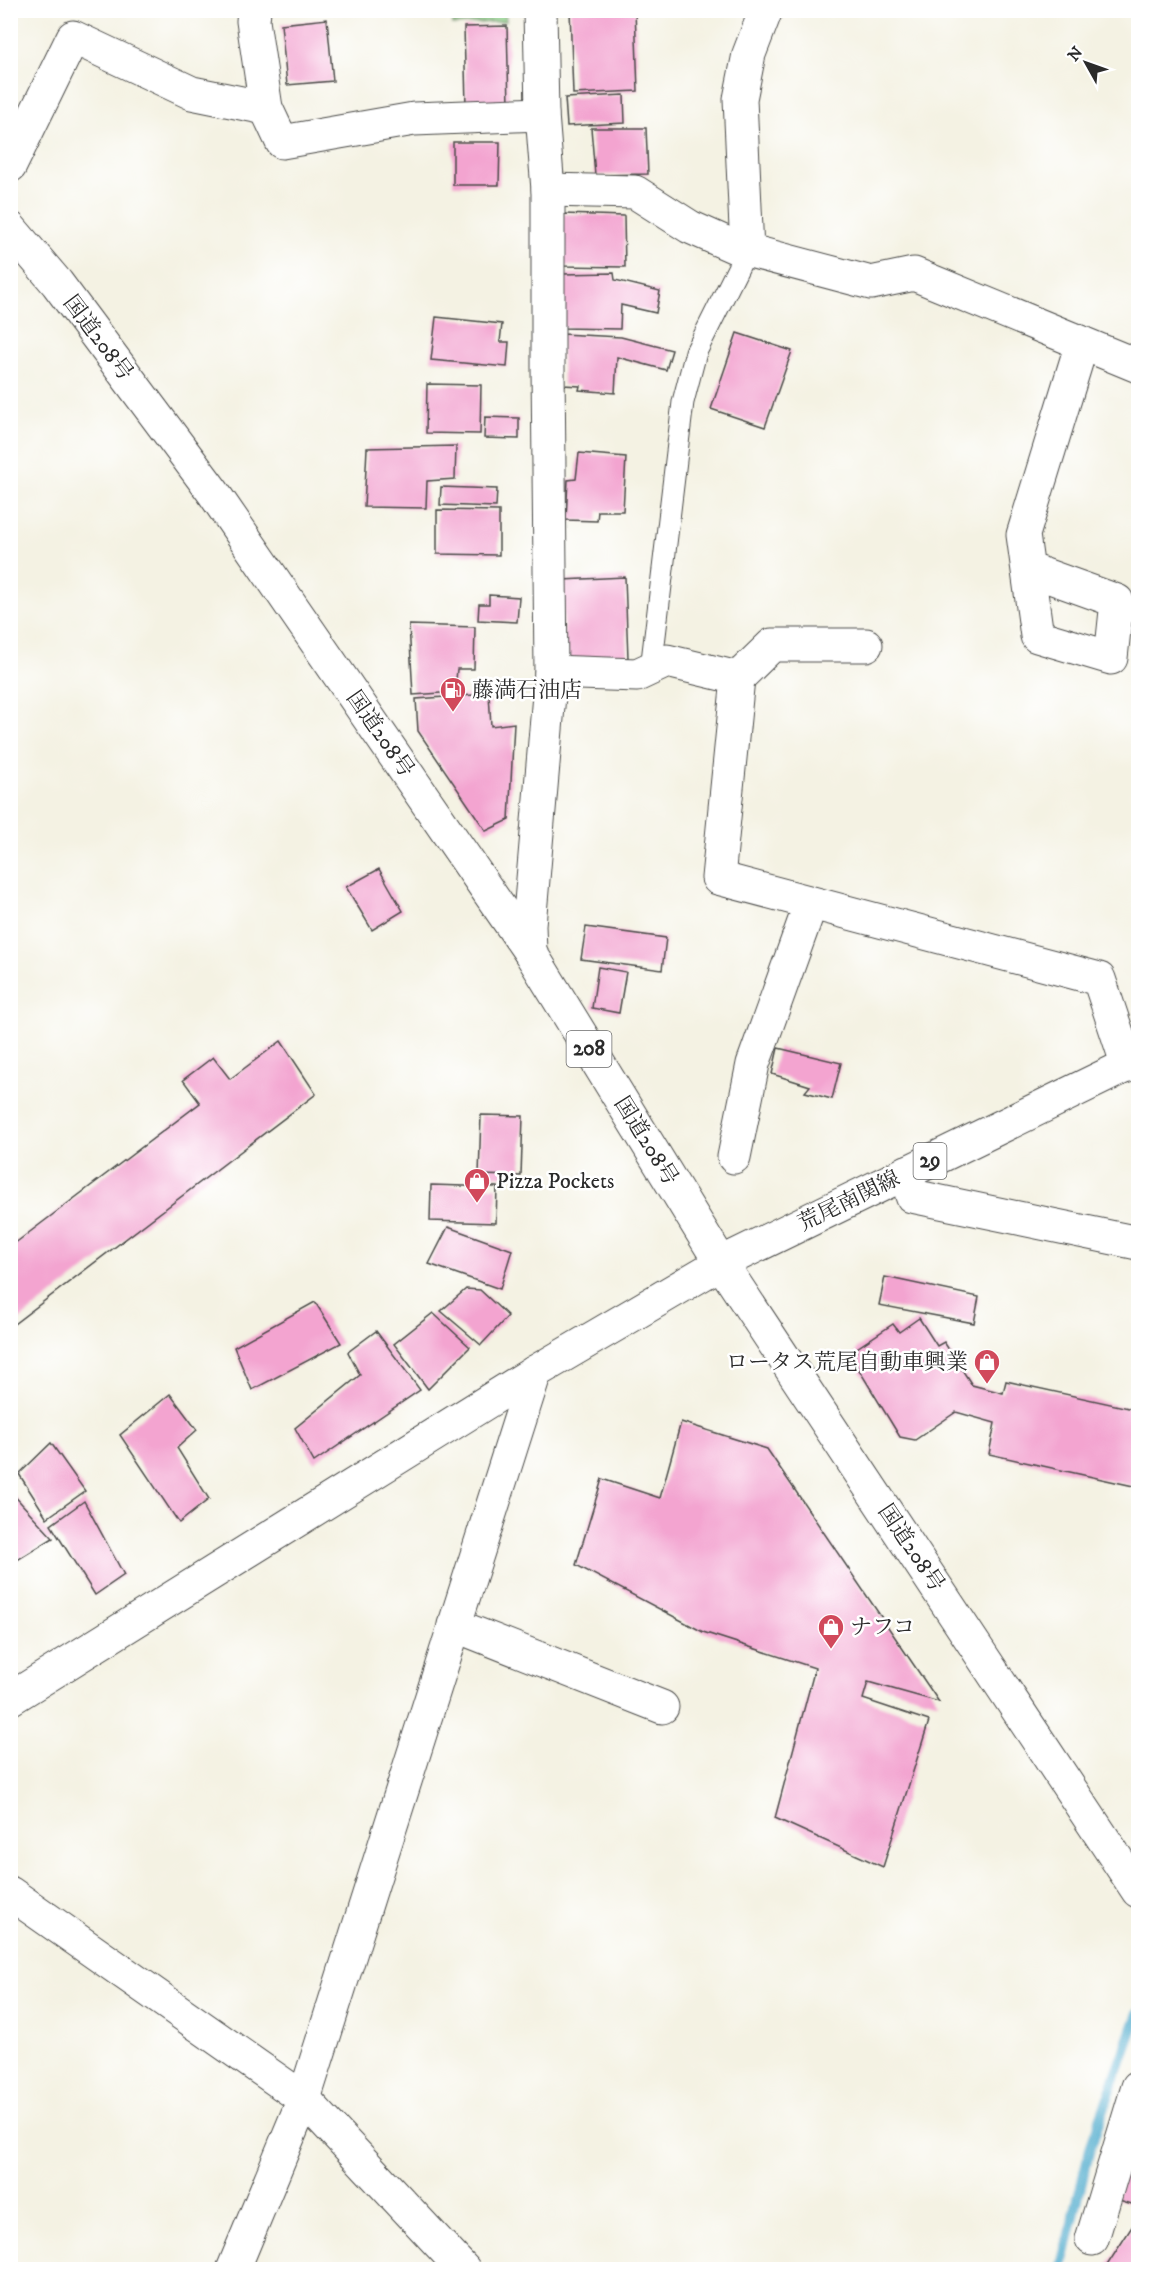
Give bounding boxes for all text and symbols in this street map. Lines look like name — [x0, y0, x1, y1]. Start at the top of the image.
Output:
north arrow — [1056, 33, 1116, 93]
text: N — [1063, 43, 1087, 65]
street label: 国道208号 — [57, 290, 139, 386]
fuel station icon: 藤満石油店 — [438, 675, 468, 713]
place label: 藤満石油店 — [472, 677, 582, 704]
street label: 国道208号 — [340, 685, 420, 783]
road number: 208 — [566, 1031, 612, 1067]
street label: 国道208号 — [608, 1092, 684, 1190]
road number: 29 — [914, 1143, 946, 1179]
street label: 荒尾南関線 — [794, 1165, 904, 1237]
shop icon: Pizza Pockets — [462, 1166, 492, 1204]
place label: Pizza Pockets — [496, 1168, 614, 1195]
shop icon: ロータス荒尾自動車興業 — [972, 1347, 1002, 1385]
place label: ロータス荒尾自動車興業 — [726, 1349, 968, 1376]
street label: 国道208号 — [872, 1499, 950, 1597]
shop icon: ナフコ — [816, 1612, 846, 1650]
place label: ナフコ — [850, 1614, 915, 1641]

